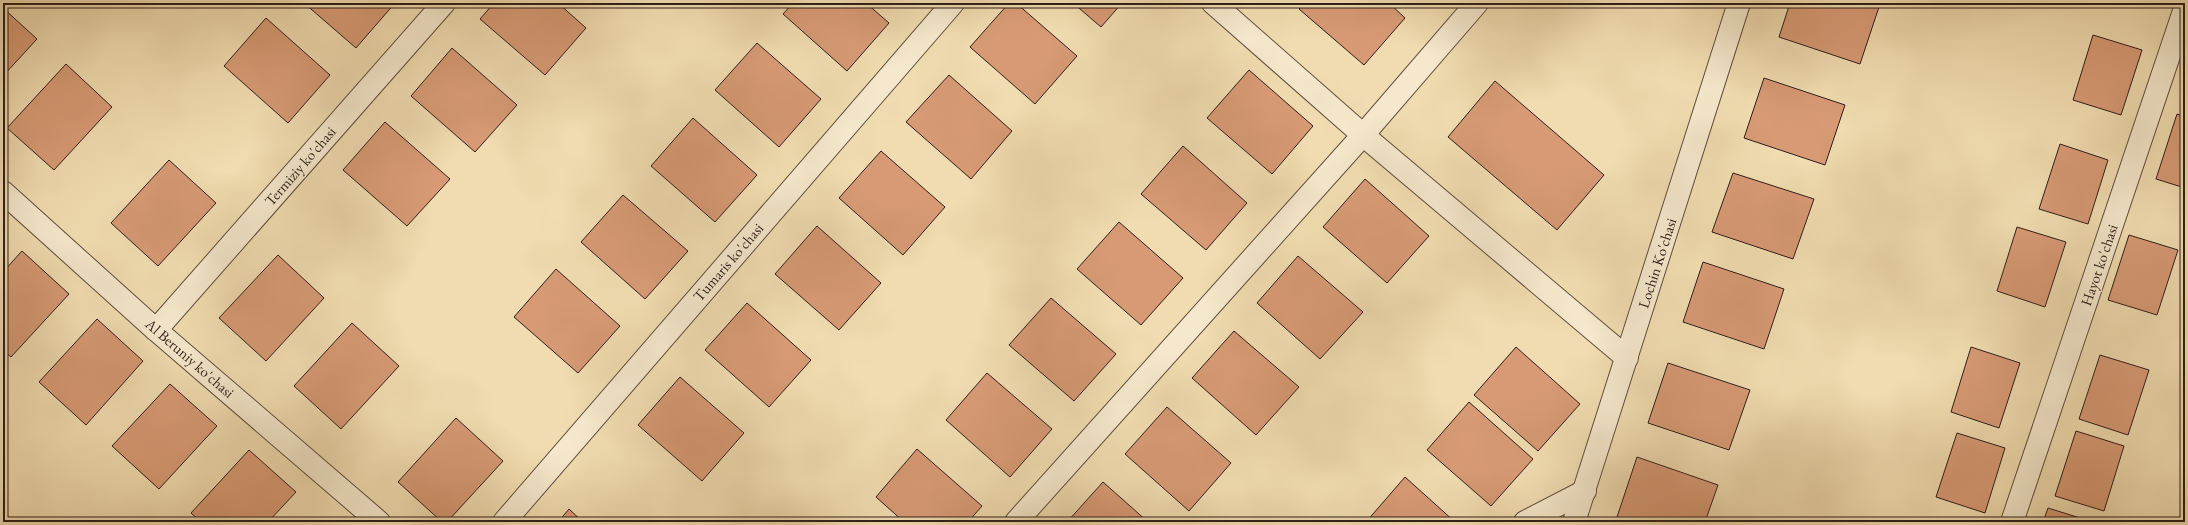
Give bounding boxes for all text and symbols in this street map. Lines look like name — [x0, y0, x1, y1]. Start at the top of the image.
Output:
street label: Termiziy ko'chasi — [260, 122, 340, 210]
street label: Lochin Ko'chasi — [1634, 215, 1681, 310]
street label: Tumaris ko'chasi — [689, 219, 768, 305]
street label: Hayot ko'chasi — [2076, 221, 2122, 308]
street label: Al Beruniy ko'chasi — [141, 314, 239, 402]

